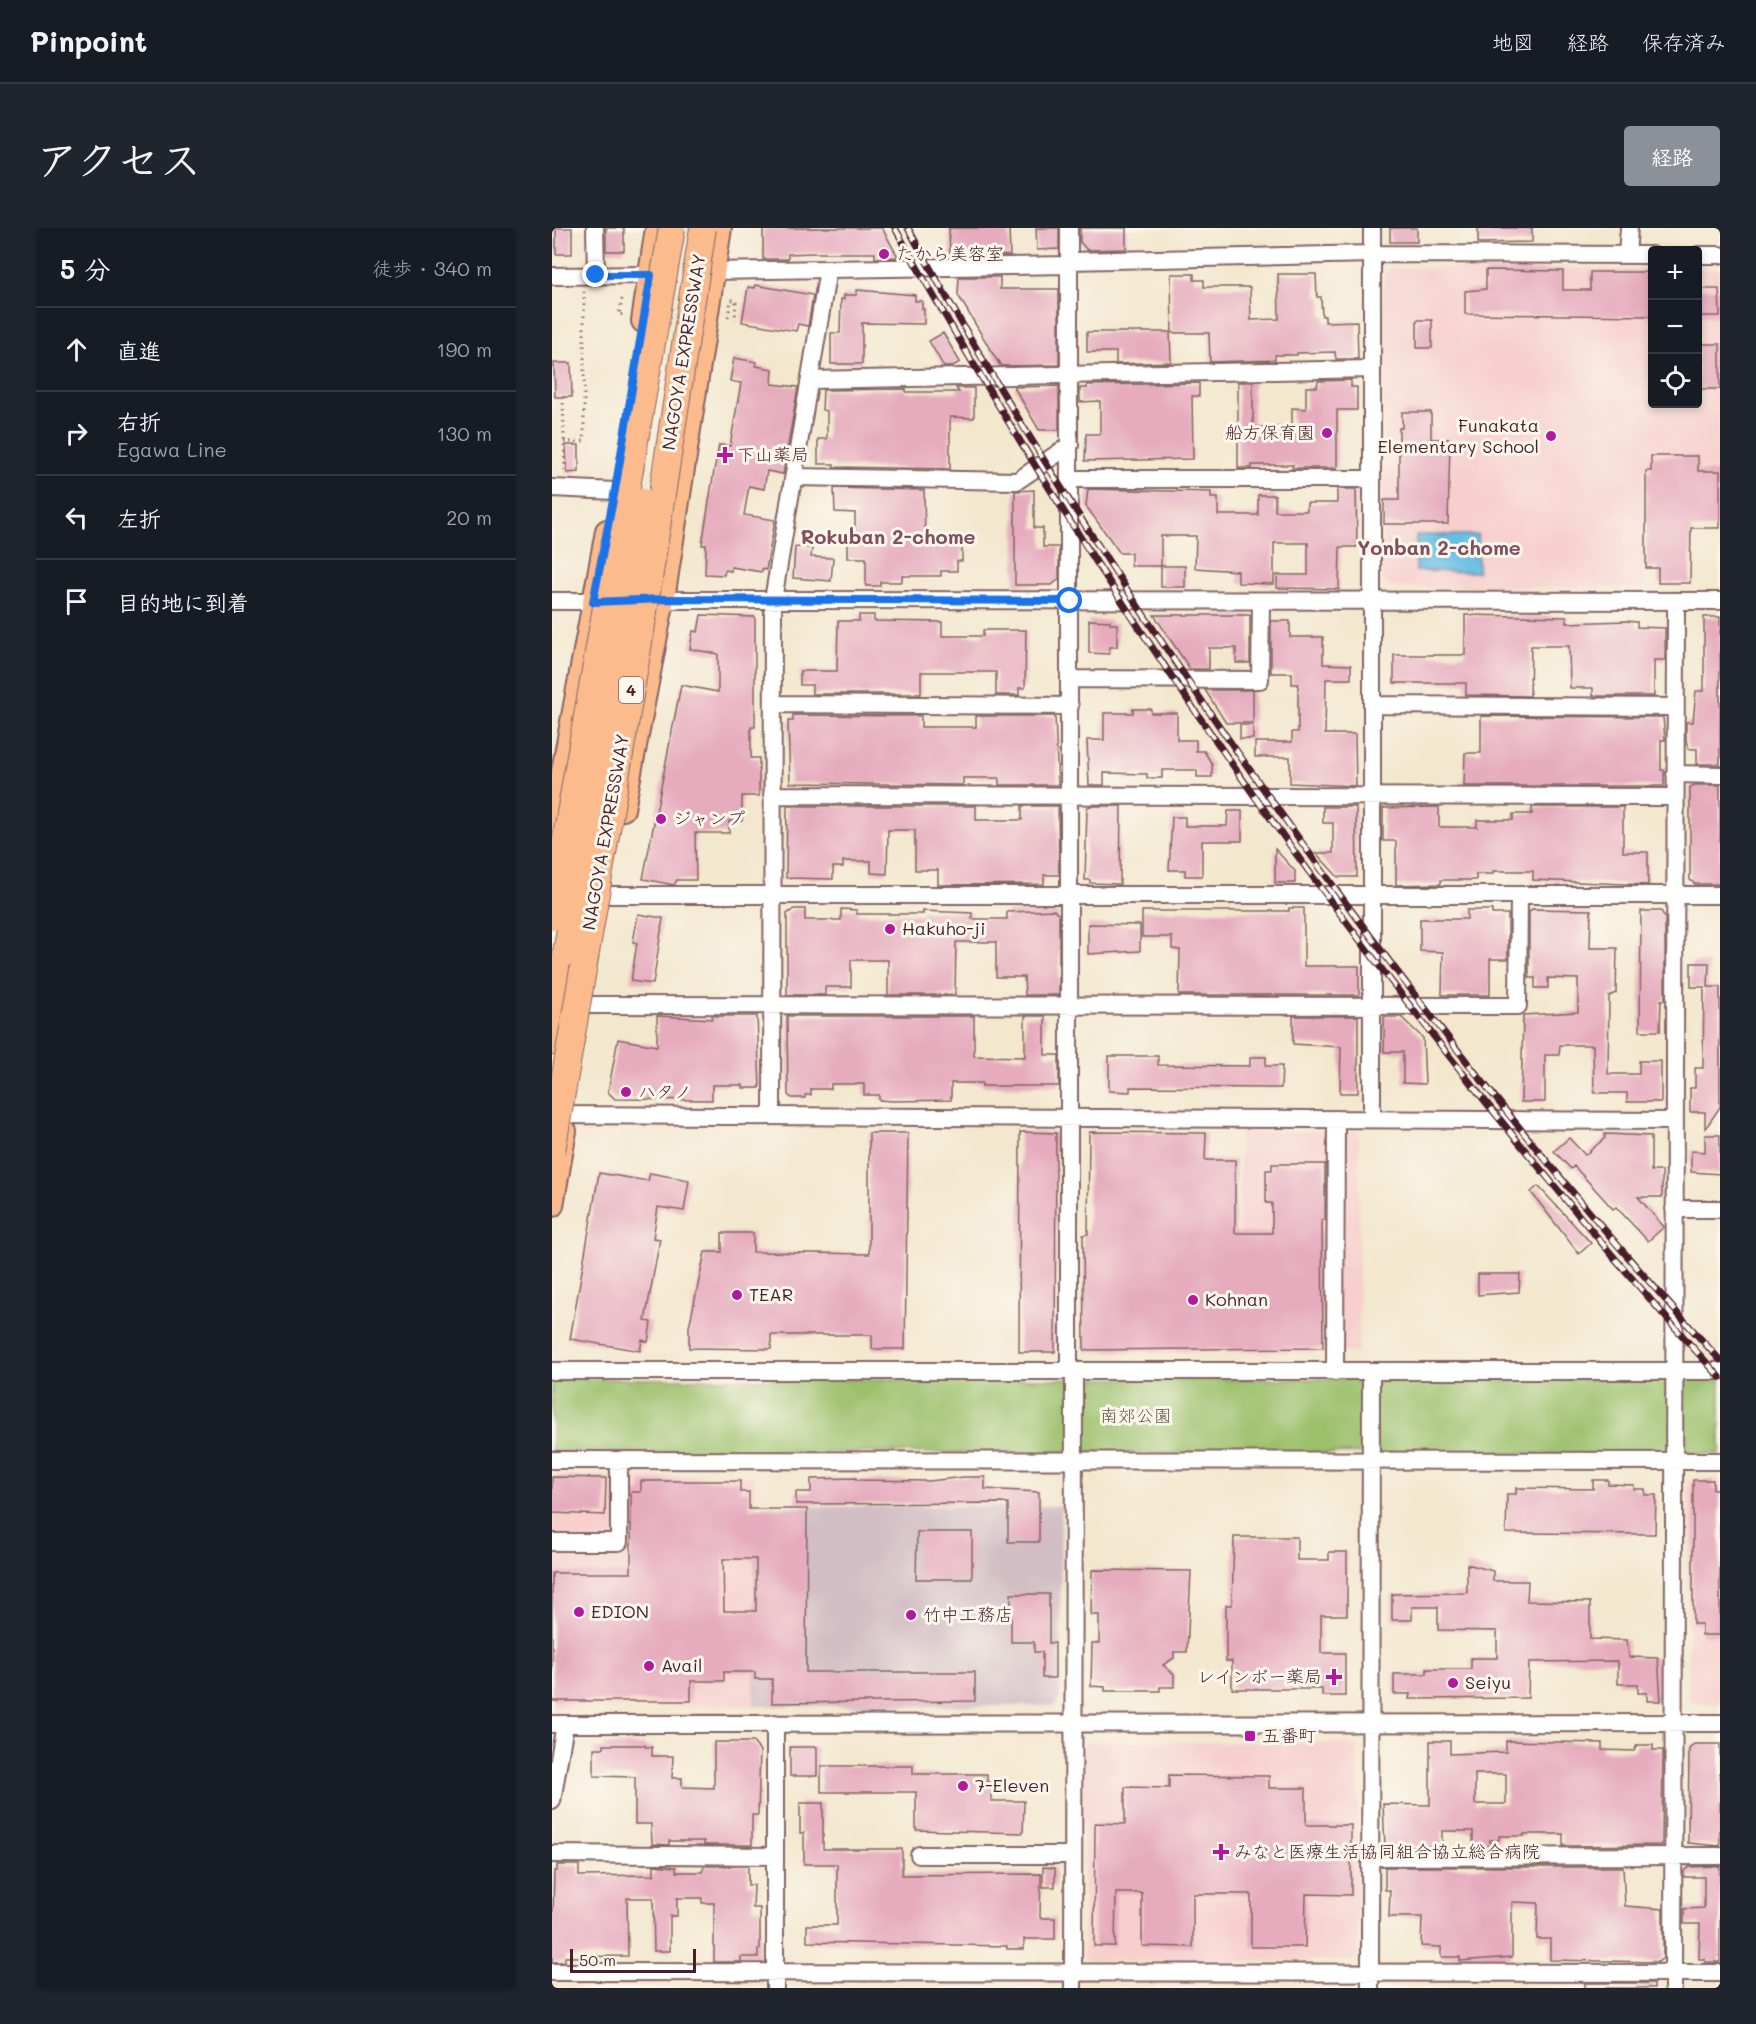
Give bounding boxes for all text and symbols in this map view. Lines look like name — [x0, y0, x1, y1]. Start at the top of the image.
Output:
text: Pinpoint — [30, 23, 147, 59]
text: 地図 — [1492, 28, 1534, 55]
text: 経路 — [1567, 28, 1609, 55]
text: 保存済み — [1642, 28, 1726, 55]
button: 経路 — [1624, 126, 1720, 186]
text: アクセス — [36, 131, 201, 186]
place label: たから美容室 — [896, 241, 1004, 265]
map controls — [1648, 246, 1702, 408]
button: + — [1648, 246, 1702, 300]
marker: たから美容室 — [877, 247, 891, 261]
text: 5 分 — [60, 252, 111, 286]
street label: NAGOYA EXPRESSWAY — [656, 252, 710, 452]
text: 徒歩 · 340 m — [372, 255, 492, 281]
route end — [582, 261, 608, 287]
button: − — [1648, 300, 1702, 354]
icon: ahead — [60, 333, 93, 366]
text: 直進 — [117, 336, 161, 365]
text: 190 m — [437, 336, 492, 362]
button: locate — [1648, 354, 1702, 408]
text: 右折 — [117, 407, 161, 436]
place label: Funakata Elementary School — [1378, 413, 1539, 458]
icon: right — [60, 417, 93, 450]
text: 130 m — [437, 420, 492, 446]
place label: 船方保育園 — [1225, 420, 1315, 444]
marker: 船方保育園 — [1320, 426, 1334, 440]
marker: Funakata Elementary School — [1544, 429, 1558, 443]
text: Egawa Line — [117, 436, 227, 462]
place label: 下山薬局 — [737, 442, 809, 466]
marker: 下山薬局 — [718, 448, 732, 462]
icon: left — [60, 501, 93, 534]
text: 左折 — [117, 504, 161, 533]
text: 20 m — [446, 504, 492, 530]
district label: Rokuban 2-chome — [800, 523, 976, 549]
district label: Yonban 2-chome — [1357, 534, 1521, 560]
icon: arrive — [60, 585, 93, 618]
route start — [1056, 587, 1082, 613]
text: 目的地に到着 — [117, 588, 249, 617]
road number: 4 — [619, 677, 643, 703]
street label: NAGOYA EXPRESSWAY — [576, 732, 634, 932]
place label: ジャンプ — [673, 806, 745, 830]
marker: ジャンプ — [654, 812, 668, 826]
place label: Hakuho-ji — [902, 916, 985, 940]
marker: Hakuho-ji — [883, 922, 897, 936]
place label: ハタノ — [638, 1079, 692, 1103]
marker: ハタノ — [619, 1085, 633, 1099]
place label: TEAR — [749, 1282, 793, 1306]
place label: Kohnan — [1205, 1287, 1268, 1311]
marker: TEAR — [730, 1288, 744, 1302]
marker: Kohnan — [1186, 1293, 1200, 1307]
park label: 南郊公園 — [1100, 1403, 1172, 1427]
place label: EDION — [591, 1599, 649, 1623]
place label: 竹中工務店 — [923, 1602, 1013, 1626]
marker: EDION — [572, 1605, 586, 1619]
marker: 竹中工務店 — [904, 1608, 918, 1622]
place label: Avail — [661, 1653, 702, 1677]
marker: Avail — [642, 1659, 656, 1673]
place label: レインボー薬局 — [1197, 1664, 1322, 1688]
marker: レインボー薬局 — [1327, 1670, 1341, 1684]
place label: Seiyu — [1465, 1670, 1511, 1694]
marker: Seiyu — [1446, 1676, 1460, 1690]
place label: 五番町 — [1262, 1723, 1316, 1747]
marker: 五番町 — [1243, 1729, 1257, 1743]
place label: 7-Eleven — [975, 1773, 1049, 1797]
marker: 7-Eleven — [956, 1779, 970, 1793]
place label: みなと医療生活協同組合協立総合病院 — [1234, 1839, 1540, 1863]
marker: みなと医療生活協同組合協立総合病院 — [1212, 1843, 1230, 1861]
scale bar — [570, 1946, 696, 1974]
text: 50 m — [579, 1949, 616, 1970]

